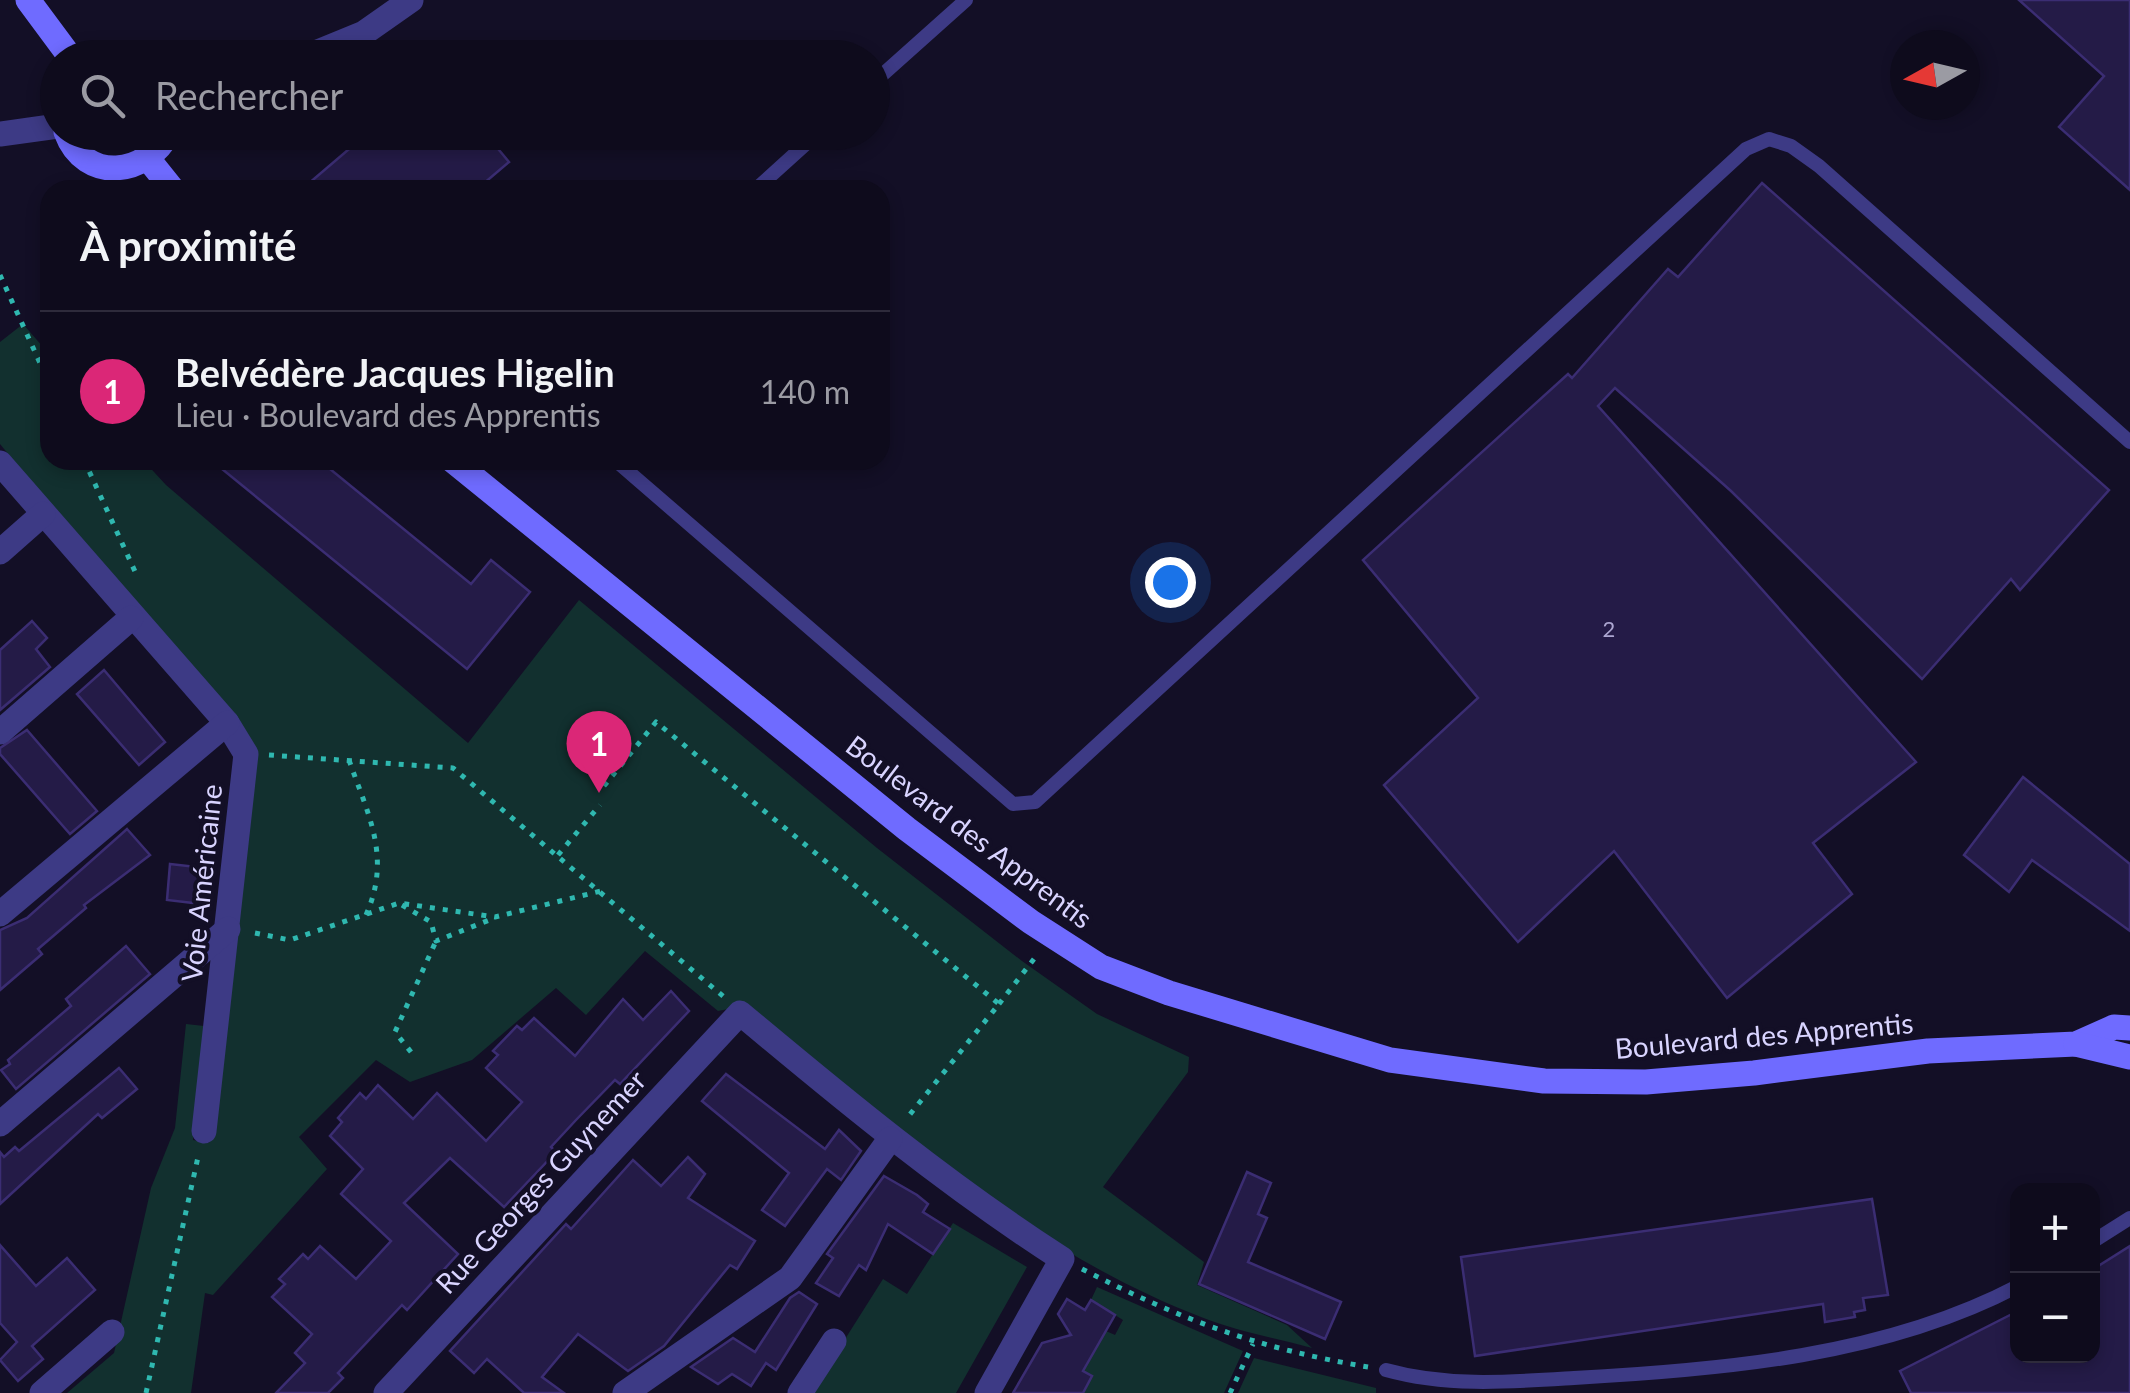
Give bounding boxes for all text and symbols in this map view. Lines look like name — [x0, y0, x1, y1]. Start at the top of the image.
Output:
north arrow — [1890, 30, 1980, 120]
search box — [40, 40, 890, 150]
icon: search — [75, 68, 130, 123]
text: Rechercher — [155, 72, 343, 118]
text: À proximité — [80, 220, 296, 270]
text: Belvédère Jacques Higelin — [175, 349, 615, 395]
text: 1 — [103, 372, 122, 411]
text: 140 m — [760, 372, 850, 411]
text: Lieu · Boulevard des Apprentis — [175, 395, 601, 434]
your location — [1145, 557, 1196, 608]
house number: 2 — [1603, 615, 1615, 642]
pin: 1 — [566, 710, 632, 793]
street label: Boulevard des Apprentis — [840, 728, 1099, 935]
street label: Voie Américaine — [174, 782, 228, 983]
street label: Boulevard des Apprentis — [1613, 1005, 1914, 1065]
street label: Rue Georges Guynemer — [428, 1063, 652, 1300]
map controls — [2010, 1183, 2100, 1363]
button: + — [2010, 1183, 2100, 1273]
button: − — [2010, 1273, 2100, 1363]

